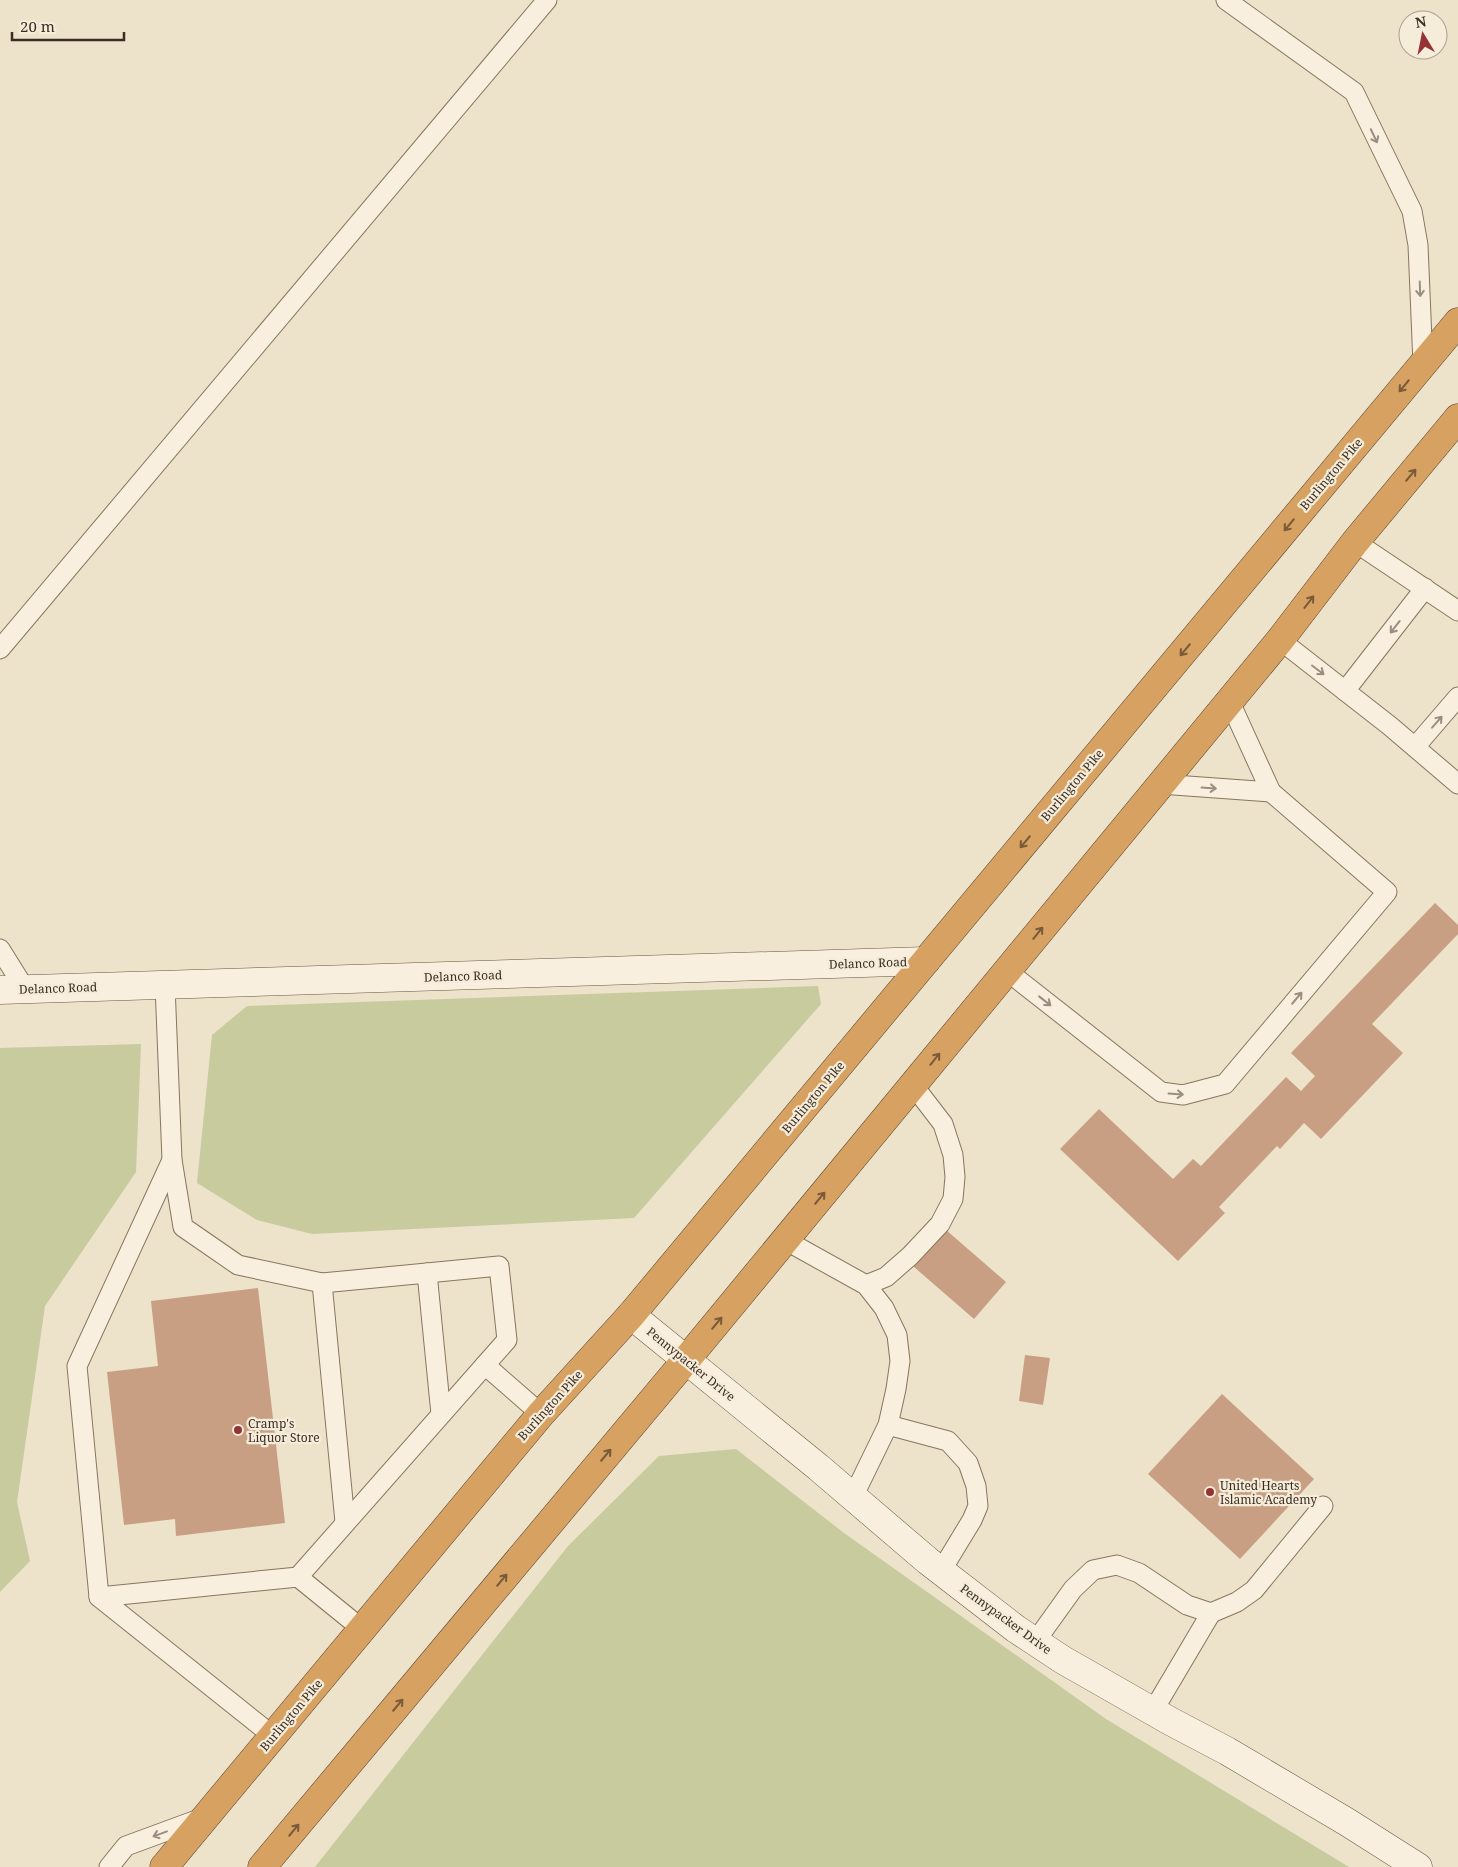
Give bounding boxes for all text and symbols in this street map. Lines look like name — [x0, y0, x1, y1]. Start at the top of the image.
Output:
scale bar — [12, 10, 125, 42]
north arrow — [1398, 10, 1448, 60]
text: N — [1414, 11, 1428, 32]
text: 20 m — [20, 16, 55, 36]
one-way arrow — [1370, 128, 1380, 143]
one-way arrow — [1415, 281, 1424, 297]
one-way arrow — [1399, 380, 1410, 393]
street label: Burlington Pike — [1296, 434, 1366, 514]
one-way arrow — [1405, 469, 1416, 482]
one-way arrow — [1284, 518, 1295, 531]
one-way arrow — [1304, 596, 1315, 609]
one-way arrow — [1390, 620, 1401, 633]
one-way arrow — [1180, 643, 1191, 656]
one-way arrow — [1311, 665, 1325, 675]
one-way arrow — [1431, 716, 1442, 729]
street label: Burlington Pike — [1037, 745, 1107, 825]
one-way arrow — [1201, 783, 1217, 792]
one-way arrow — [1020, 835, 1031, 848]
one-way arrow — [1032, 927, 1043, 940]
street label: Delanco Road — [829, 953, 908, 973]
street label: Delanco Road — [424, 966, 503, 986]
street label: Delanco Road — [19, 978, 98, 998]
one-way arrow — [1291, 992, 1303, 1005]
one-way arrow — [1038, 996, 1052, 1006]
one-way arrow — [929, 1052, 940, 1065]
street label: Burlington Pike — [778, 1057, 848, 1137]
one-way arrow — [1168, 1089, 1184, 1098]
one-way arrow — [815, 1191, 826, 1204]
one-way arrow — [711, 1317, 722, 1330]
street label: Pennypacker Drive — [643, 1323, 739, 1405]
street label: Burlington Pike — [514, 1366, 586, 1444]
place label: Cramp's Liquor Store — [248, 1415, 320, 1446]
marker: Cramp's Liquor Store — [232, 1424, 244, 1436]
one-way arrow — [601, 1449, 612, 1462]
place label: United Hearts Islamic Academy — [1220, 1477, 1317, 1508]
marker: United Hearts Islamic Academy — [1204, 1486, 1216, 1498]
one-way arrow — [496, 1574, 507, 1587]
street label: Pennypacker Drive — [957, 1580, 1055, 1658]
street label: Burlington Pike — [256, 1675, 326, 1755]
one-way arrow — [392, 1699, 403, 1712]
one-way arrow — [288, 1823, 299, 1836]
one-way arrow — [153, 1830, 168, 1839]

